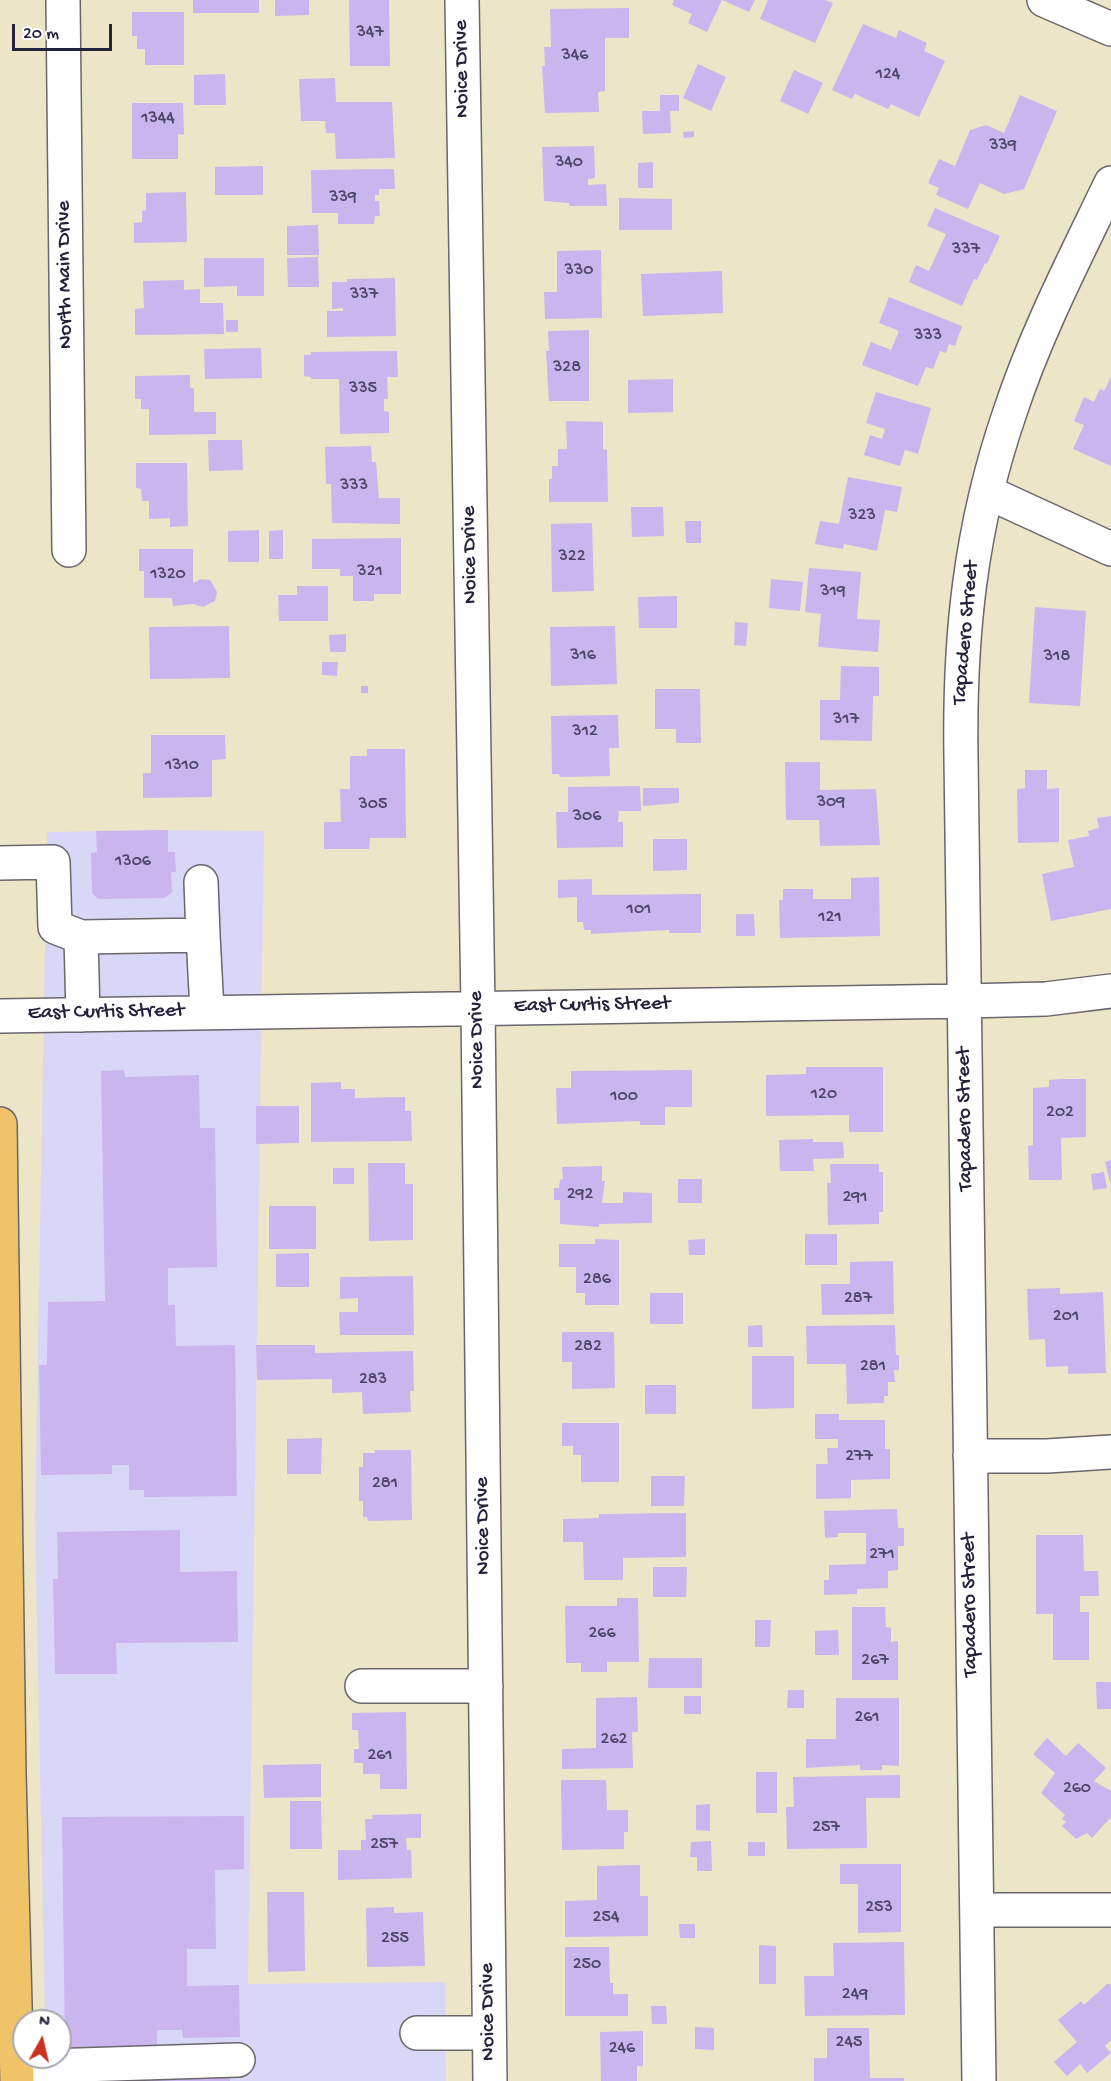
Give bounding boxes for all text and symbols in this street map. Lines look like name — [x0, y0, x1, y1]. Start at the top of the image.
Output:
scale bar — [15, 12, 116, 50]
street label: Noice Drive — [450, 20, 476, 118]
house number: 347 — [356, 22, 384, 44]
text: 20 m — [23, 24, 59, 45]
house number: 346 — [562, 45, 588, 67]
house number: 124 — [876, 64, 900, 86]
house number: 1344 — [141, 108, 175, 130]
house number: 339 — [989, 135, 1017, 157]
house number: 340 — [555, 152, 583, 174]
house number: 339 — [329, 187, 357, 209]
street label: North Main Drive — [52, 201, 80, 349]
house number: 337 — [952, 239, 980, 261]
house number: 330 — [565, 260, 593, 282]
house number: 337 — [350, 284, 378, 306]
house number: 333 — [914, 325, 942, 347]
house number: 328 — [553, 357, 581, 379]
house number: 335 — [349, 378, 377, 400]
house number: 333 — [340, 475, 368, 497]
house number: 323 — [848, 505, 876, 527]
street label: Noice Drive — [458, 506, 484, 604]
house number: 322 — [559, 546, 585, 568]
street label: Tapadero Street — [948, 560, 986, 706]
house number: 321 — [357, 561, 383, 583]
house number: 1320 — [150, 564, 186, 586]
house number: 319 — [820, 581, 846, 603]
house number: 316 — [570, 645, 596, 667]
house number: 318 — [1044, 646, 1070, 668]
house number: 317 — [833, 709, 859, 731]
house number: 312 — [572, 721, 598, 743]
house number: 1310 — [165, 755, 199, 777]
house number: 309 — [817, 792, 845, 814]
house number: 305 — [358, 794, 388, 816]
house number: 306 — [573, 806, 601, 828]
house number: 1306 — [115, 851, 151, 873]
house number: 101 — [627, 899, 651, 921]
house number: 121 — [818, 907, 842, 929]
street label: Noice Drive — [465, 991, 491, 1089]
street label: East Curtis Street — [514, 992, 670, 1020]
street label: East Curtis Street — [28, 999, 184, 1027]
street label: Tapadero Street — [952, 1047, 980, 1191]
house number: 120 — [811, 1084, 837, 1106]
house number: 100 — [610, 1086, 638, 1108]
house number: 202 — [1046, 1102, 1074, 1124]
house number: 292 — [567, 1184, 593, 1206]
house number: 291 — [842, 1187, 868, 1209]
house number: 286 — [583, 1269, 611, 1291]
house number: 287 — [844, 1288, 872, 1310]
house number: 201 — [1053, 1306, 1079, 1328]
house number: 282 — [574, 1336, 602, 1358]
house number: 281 — [860, 1356, 886, 1378]
house number: 283 — [359, 1369, 387, 1391]
house number: 277 — [845, 1446, 873, 1468]
house number: 281 — [372, 1473, 398, 1495]
street label: Noice Drive — [471, 1477, 497, 1575]
street label: Tapadero Street — [957, 1533, 985, 1677]
house number: 271 — [869, 1544, 895, 1566]
house number: 266 — [588, 1623, 616, 1645]
house number: 267 — [861, 1650, 889, 1672]
house number: 261 — [854, 1707, 880, 1729]
house number: 262 — [601, 1729, 627, 1751]
house number: 261 — [367, 1745, 393, 1767]
house number: 260 — [1063, 1778, 1091, 1800]
house number: 257 — [812, 1817, 840, 1839]
house number: 257 — [370, 1834, 398, 1856]
house number: 253 — [865, 1897, 893, 1919]
house number: 254 — [593, 1907, 619, 1929]
house number: 255 — [381, 1928, 409, 1950]
house number: 250 — [573, 1954, 601, 1976]
street label: Noice Drive — [476, 1963, 502, 2061]
house number: 249 — [842, 1984, 868, 2006]
north arrow — [12, 2009, 72, 2069]
text: N — [38, 2013, 51, 2033]
house number: 245 — [836, 2032, 862, 2054]
house number: 246 — [609, 2038, 635, 2060]

